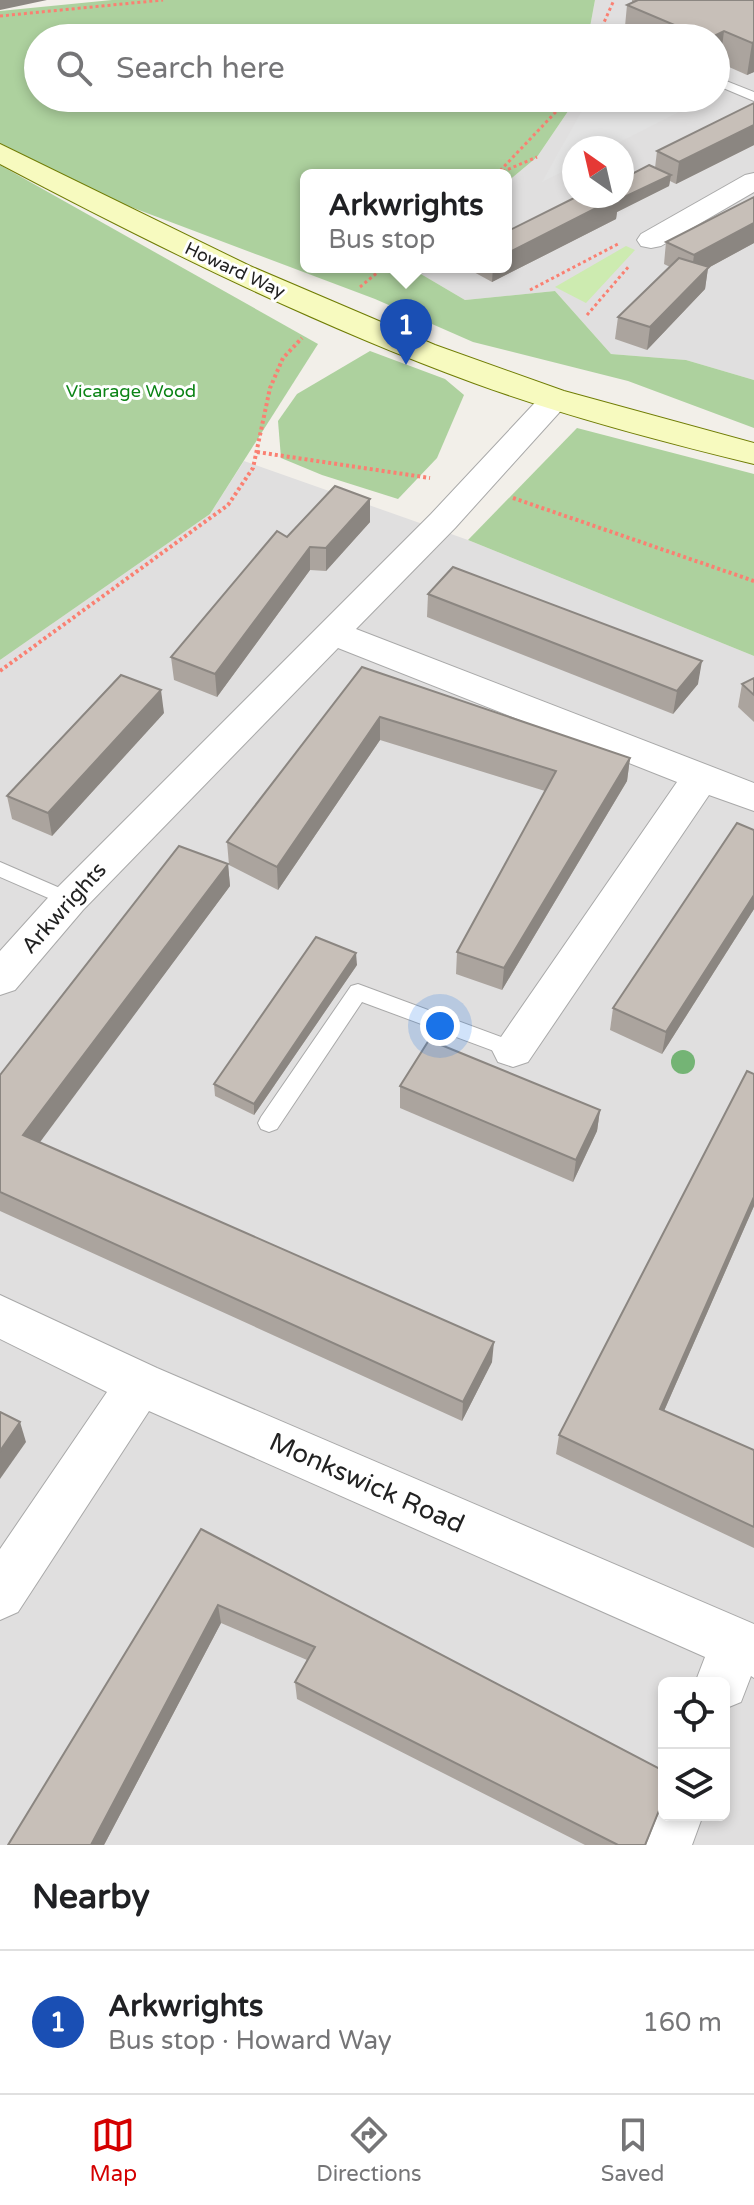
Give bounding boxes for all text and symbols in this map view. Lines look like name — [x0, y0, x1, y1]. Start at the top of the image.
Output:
search box — [24, 24, 730, 112]
icon: search — [52, 46, 96, 90]
text: Search here — [116, 50, 285, 87]
north arrow — [562, 136, 634, 208]
popup — [300, 169, 512, 273]
text: Arkwrights — [328, 187, 484, 224]
text: Bus stop — [328, 224, 436, 255]
street label: Howard Way — [181, 237, 289, 303]
pin: 1 — [380, 299, 432, 365]
park label: Vicarage Wood — [66, 380, 196, 402]
street label: Arkwrights — [16, 857, 112, 959]
your location — [420, 1006, 460, 1046]
street label: Monkswick Road — [265, 1426, 469, 1540]
map controls — [658, 1677, 730, 1821]
button: locate — [658, 1677, 730, 1749]
button: layers — [658, 1749, 730, 1821]
text: Nearby — [32, 1877, 150, 1918]
text: Arkwrights — [108, 1988, 263, 2025]
text: 1 — [50, 2007, 66, 2038]
text: 160 m — [642, 2007, 722, 2038]
text: Bus stop · Howard Way — [108, 2025, 392, 2056]
tab: Map — [90, 2113, 137, 2187]
tab: Directions — [316, 2113, 422, 2187]
tab: Saved — [601, 2113, 664, 2187]

